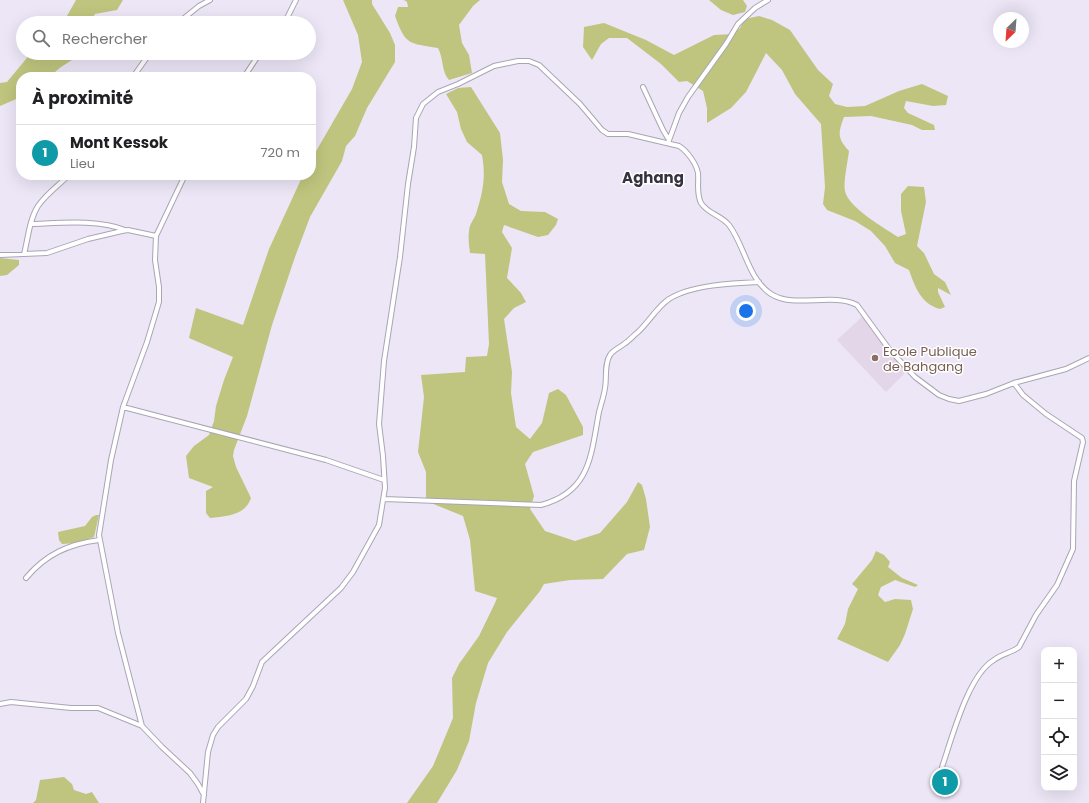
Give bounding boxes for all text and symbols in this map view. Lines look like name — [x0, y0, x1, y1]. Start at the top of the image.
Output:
north arrow — [993, 12, 1029, 48]
search box — [16, 16, 316, 60]
icon: search — [30, 27, 52, 49]
text: Rechercher — [62, 28, 148, 49]
text: À proximité — [32, 86, 133, 110]
text: Mont Kessok — [70, 132, 168, 153]
text: 1 — [43, 143, 47, 162]
text: 720 m — [260, 143, 300, 162]
text: Lieu — [70, 154, 95, 173]
district label: Aghang — [622, 167, 684, 188]
your location — [736, 301, 756, 321]
place label: Ecole Publique de Bahgang — [883, 342, 977, 376]
marker: Ecole Publique de Bahgang — [870, 353, 880, 363]
map controls — [1041, 647, 1077, 791]
button: + — [1041, 647, 1077, 683]
button: − — [1041, 683, 1077, 719]
button: locate — [1041, 719, 1077, 755]
button: layers — [1041, 755, 1077, 791]
pin: 1 — [932, 767, 958, 797]

